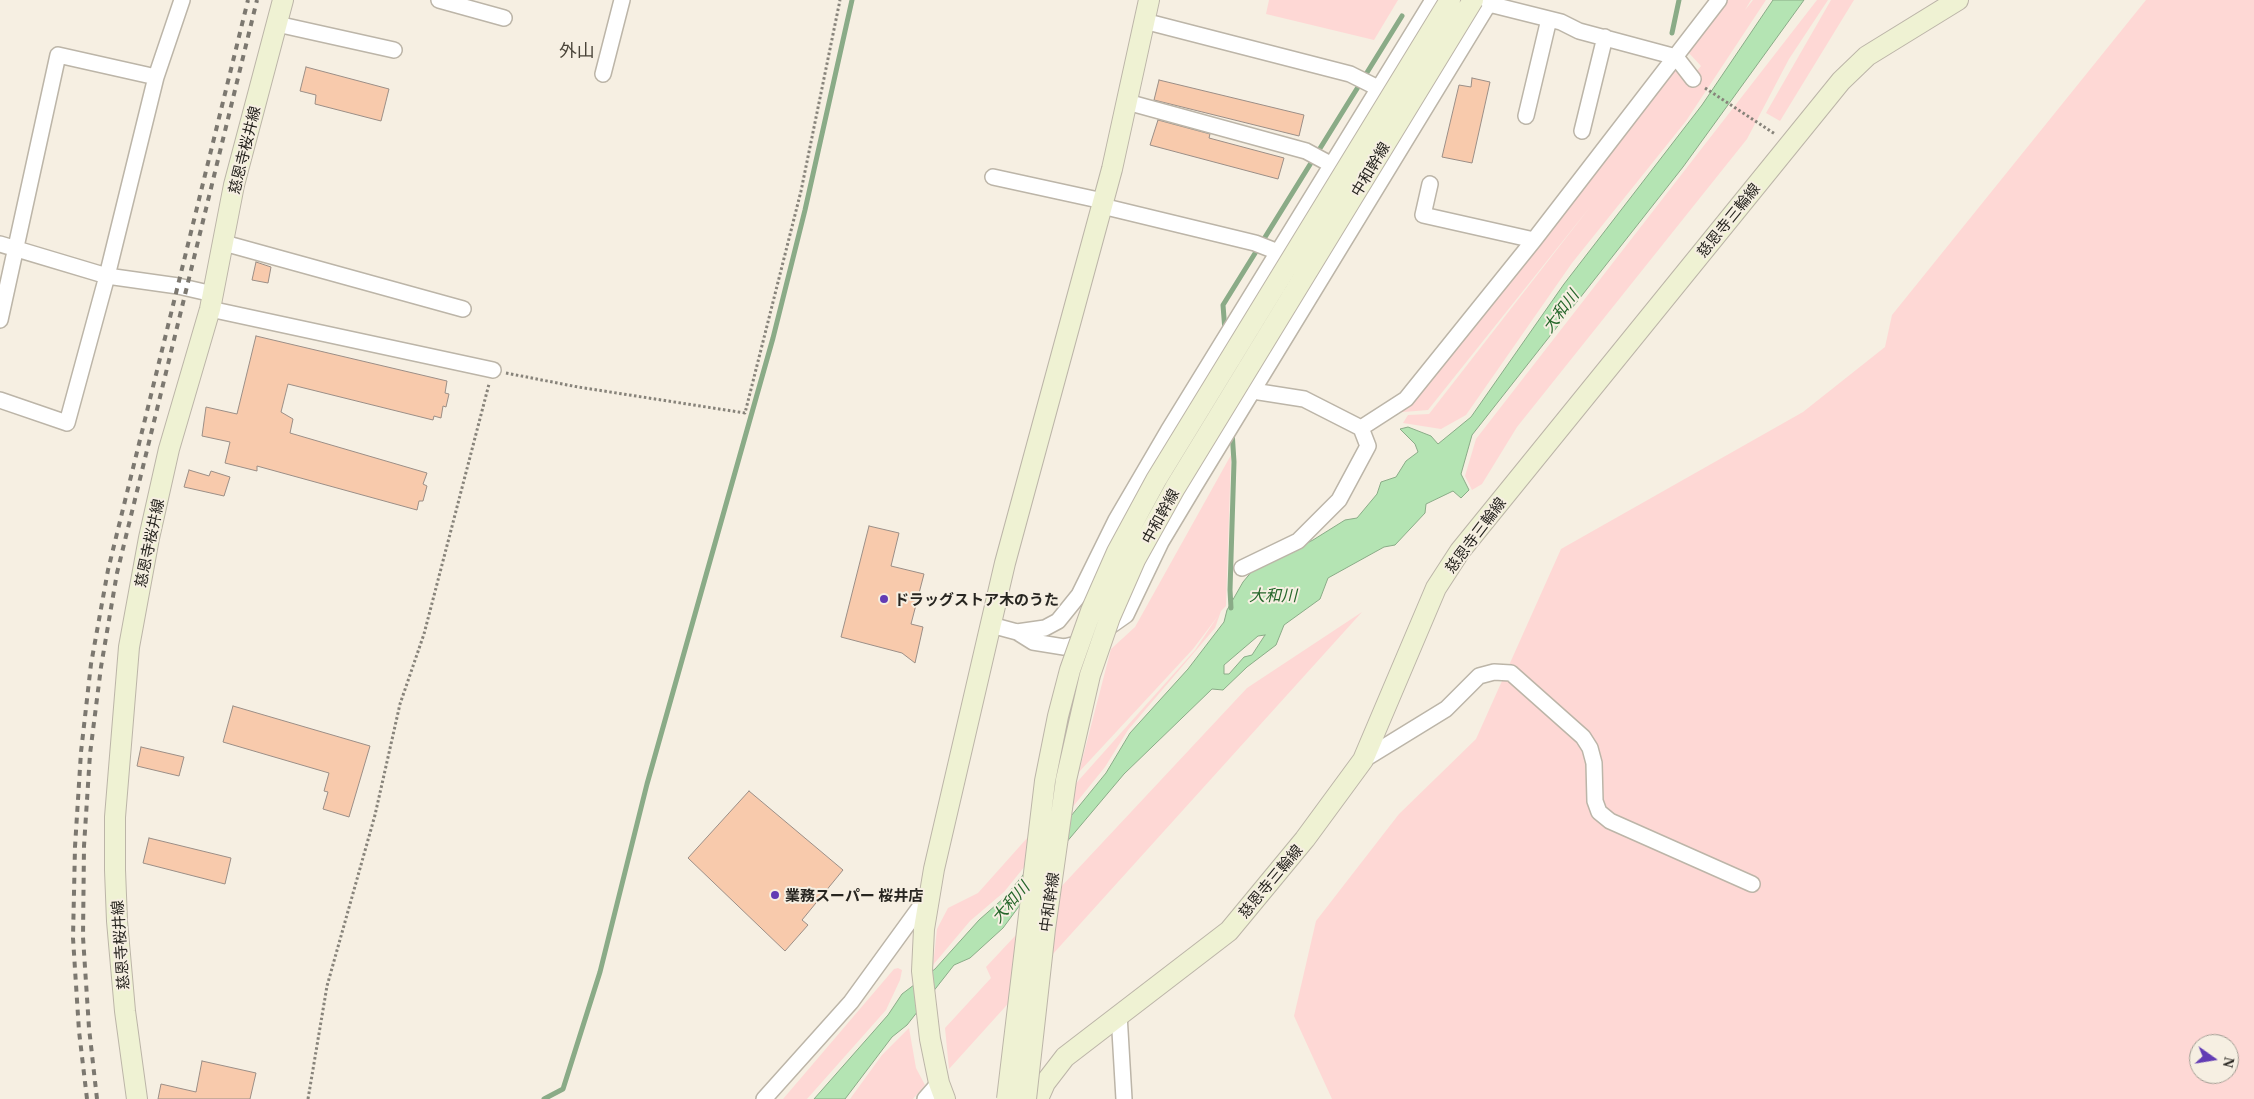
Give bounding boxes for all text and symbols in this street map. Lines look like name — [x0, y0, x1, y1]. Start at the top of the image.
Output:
district label: 外山 — [559, 39, 595, 61]
street label: 慈恩寺桜井線 — [224, 104, 264, 196]
street label: 中和幹線 — [1347, 139, 1393, 199]
street label: 慈恩寺三輪線 — [1693, 179, 1763, 261]
water label: 大和川 — [1538, 286, 1582, 336]
street label: 中和幹線 — [1138, 485, 1182, 547]
street label: 慈恩寺三輪線 — [1441, 494, 1509, 576]
street label: 慈恩寺桜井線 — [131, 497, 167, 589]
water label: 大和川 — [1249, 585, 1297, 605]
place label: ドラッグストア木のうた — [894, 590, 1059, 608]
marker: ドラッグストア木のうた — [878, 593, 890, 605]
street label: 慈恩寺三輪線 — [1234, 841, 1306, 921]
street label: 中和幹線 — [1036, 871, 1062, 933]
water label: 大和川 — [987, 878, 1033, 926]
place label: 業務スーパー 桜井店 — [785, 886, 923, 904]
marker: 業務スーパー 桜井店 — [769, 889, 781, 901]
street label: 慈恩寺桜井線 — [108, 899, 132, 991]
north arrow — [2189, 1034, 2239, 1084]
text: N — [2220, 1056, 2237, 1069]

